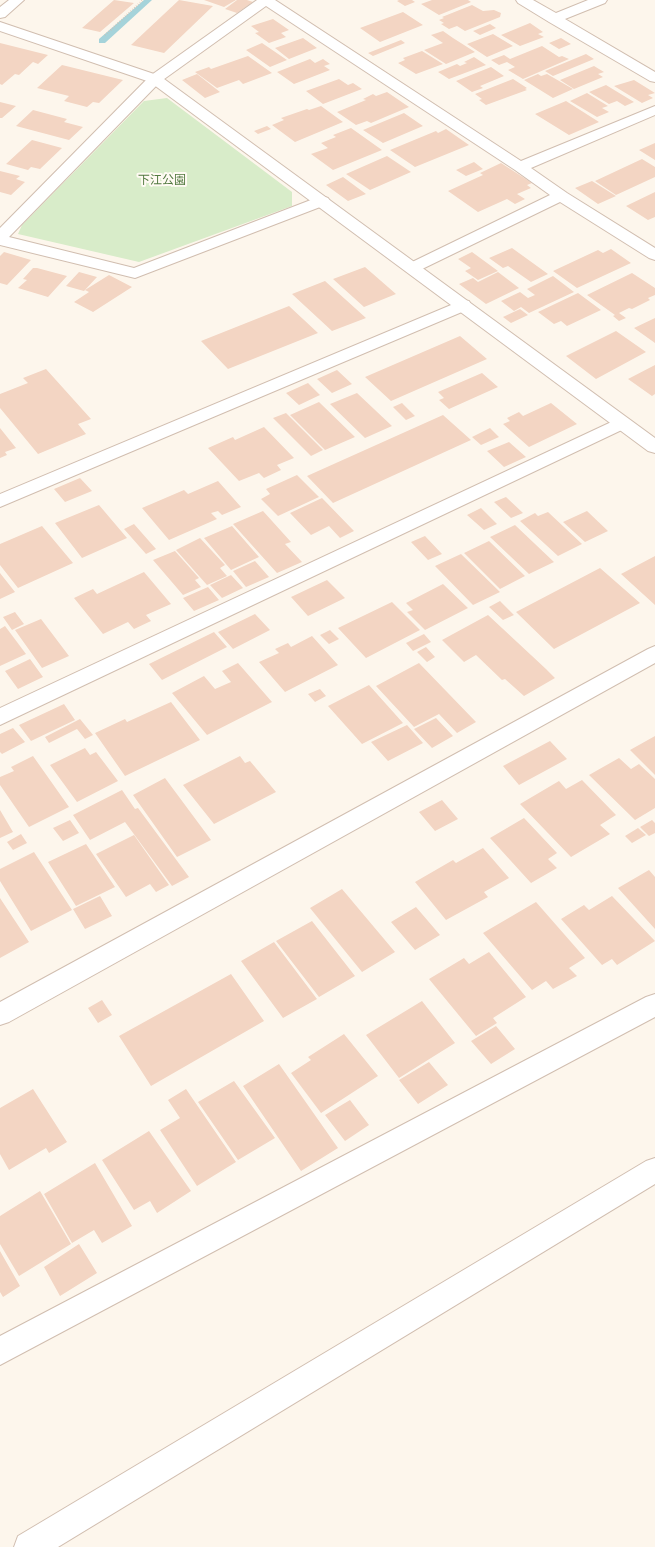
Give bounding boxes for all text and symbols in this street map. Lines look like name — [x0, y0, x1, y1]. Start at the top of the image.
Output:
park label: 下江公園 — [138, 174, 186, 188]

